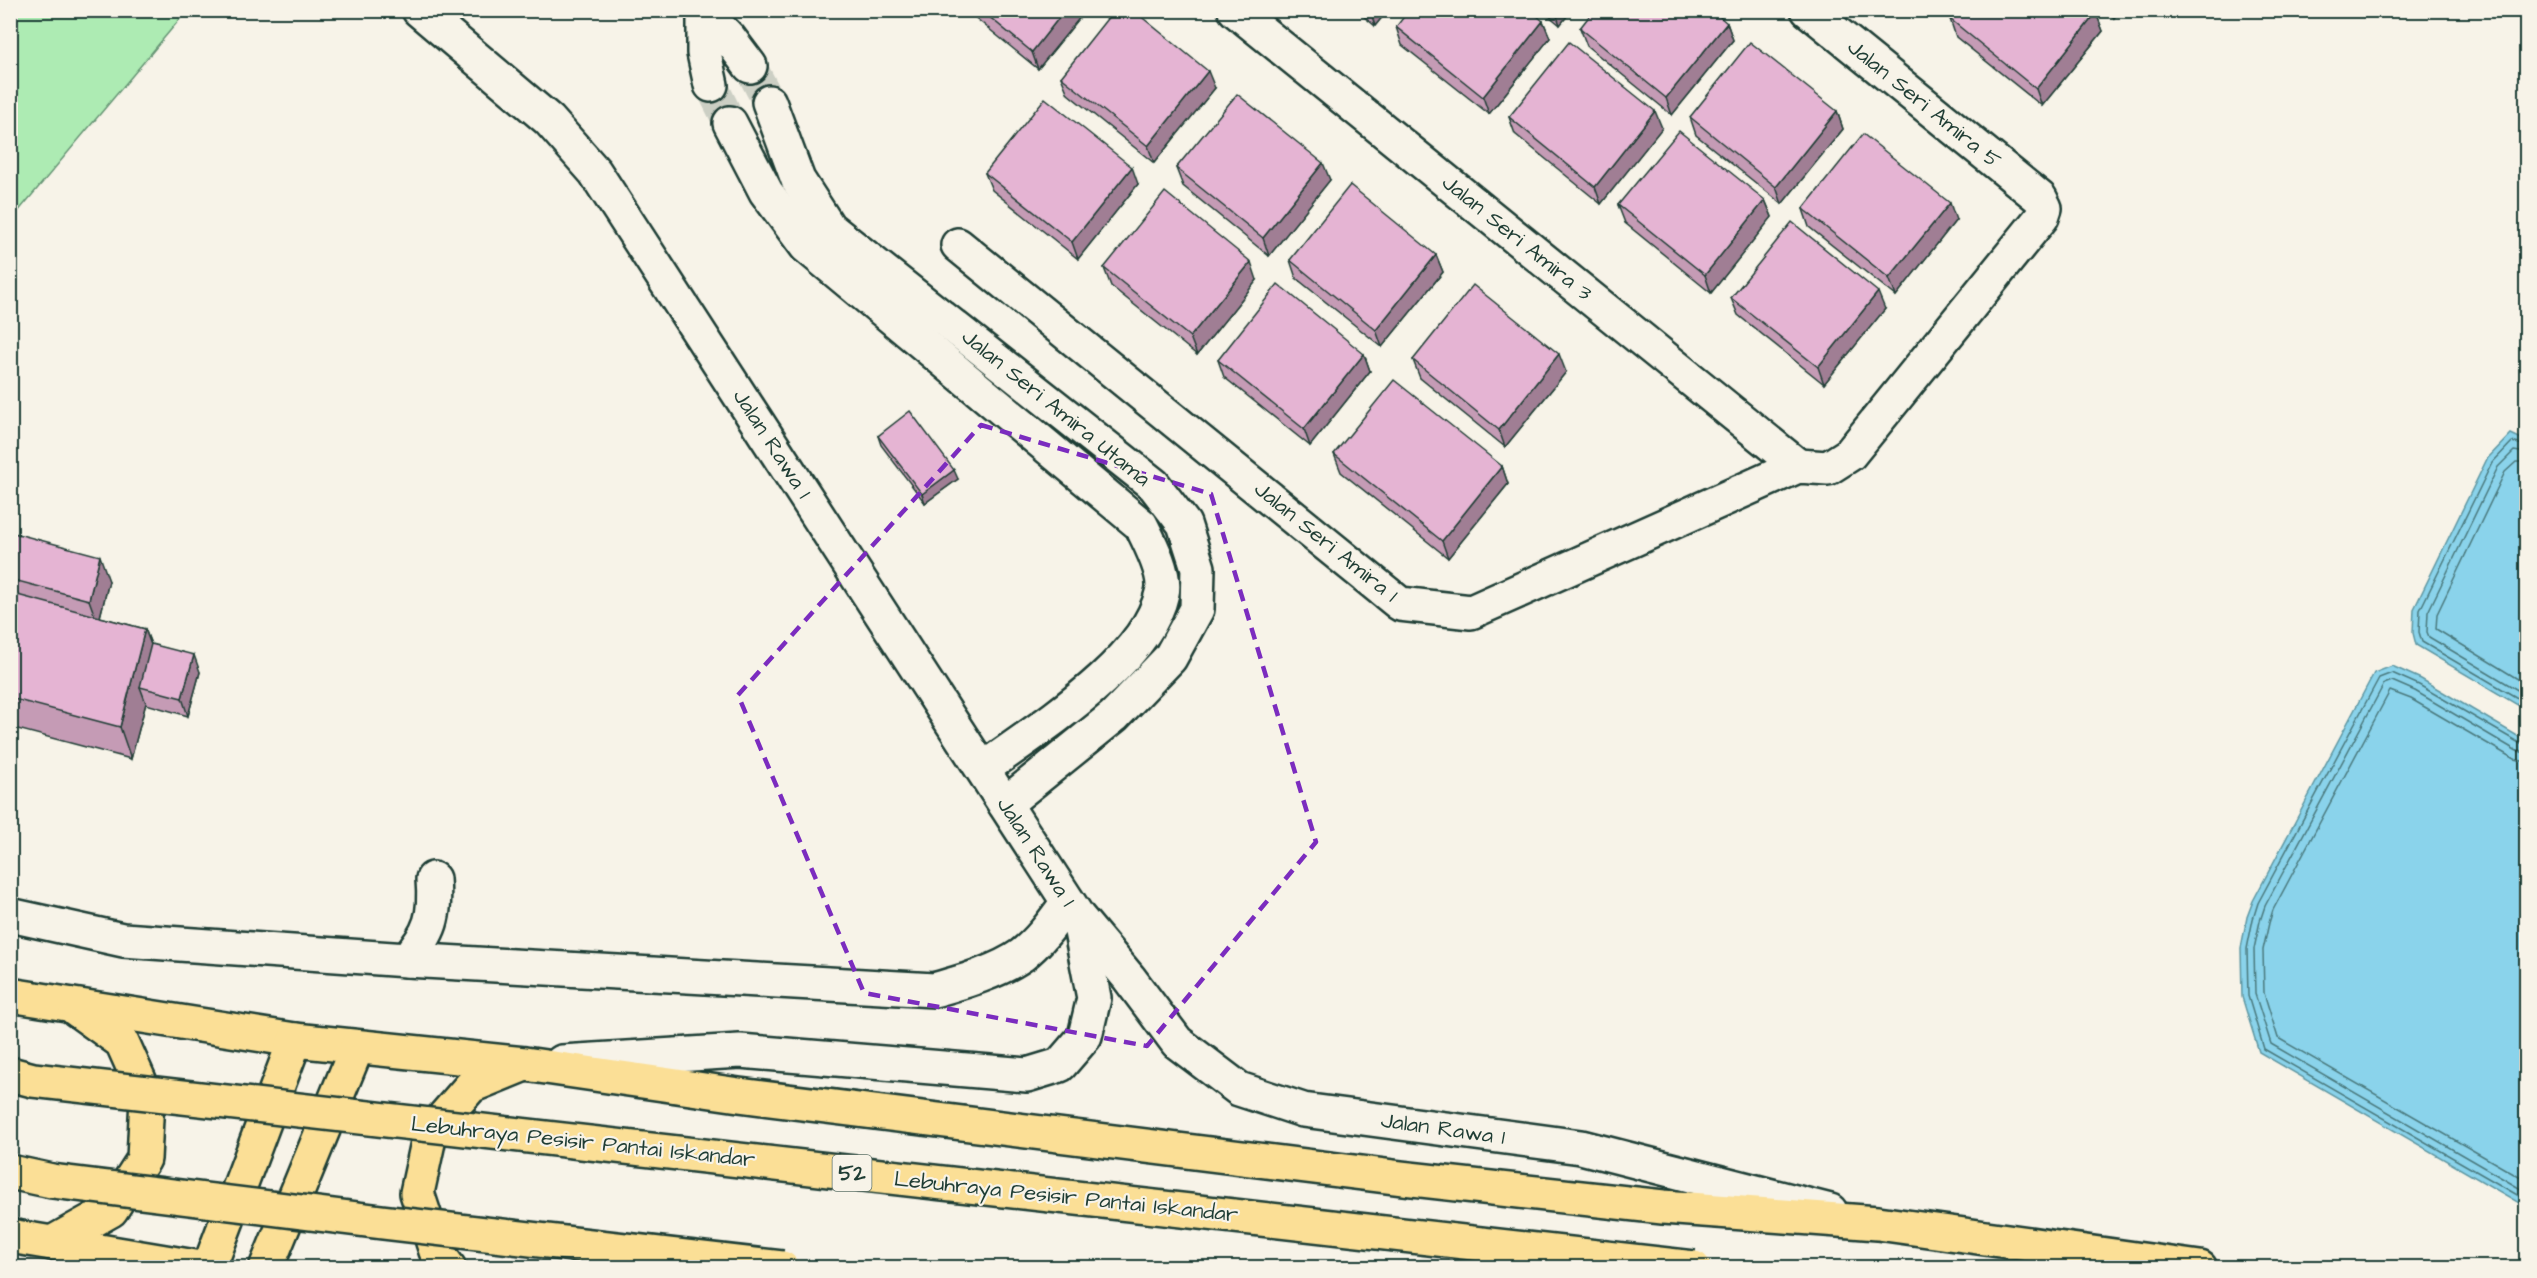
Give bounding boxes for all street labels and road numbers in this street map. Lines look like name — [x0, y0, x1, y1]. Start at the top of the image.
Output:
street label: Jalan Seri Amira 5 — [1840, 32, 2008, 176]
street label: Jalan Seri Amira 3 — [1435, 168, 1599, 308]
street label: Jalan Seri Amira Utama — [955, 322, 1157, 494]
street label: Jalan Rawa 1 — [725, 383, 819, 505]
street label: Jalan Seri Amira 1 — [1247, 474, 1405, 610]
street label: Jalan Rawa 1 — [989, 791, 1083, 913]
street label: Jalan Rawa 1 — [1379, 1105, 1507, 1153]
street label: Lebuhraya Pesisir Pantai Iskandar — [409, 1109, 757, 1176]
road number: 52 — [832, 1155, 872, 1191]
street label: Lebuhraya Pesisir Pantai Iskandar — [892, 1164, 1240, 1231]

